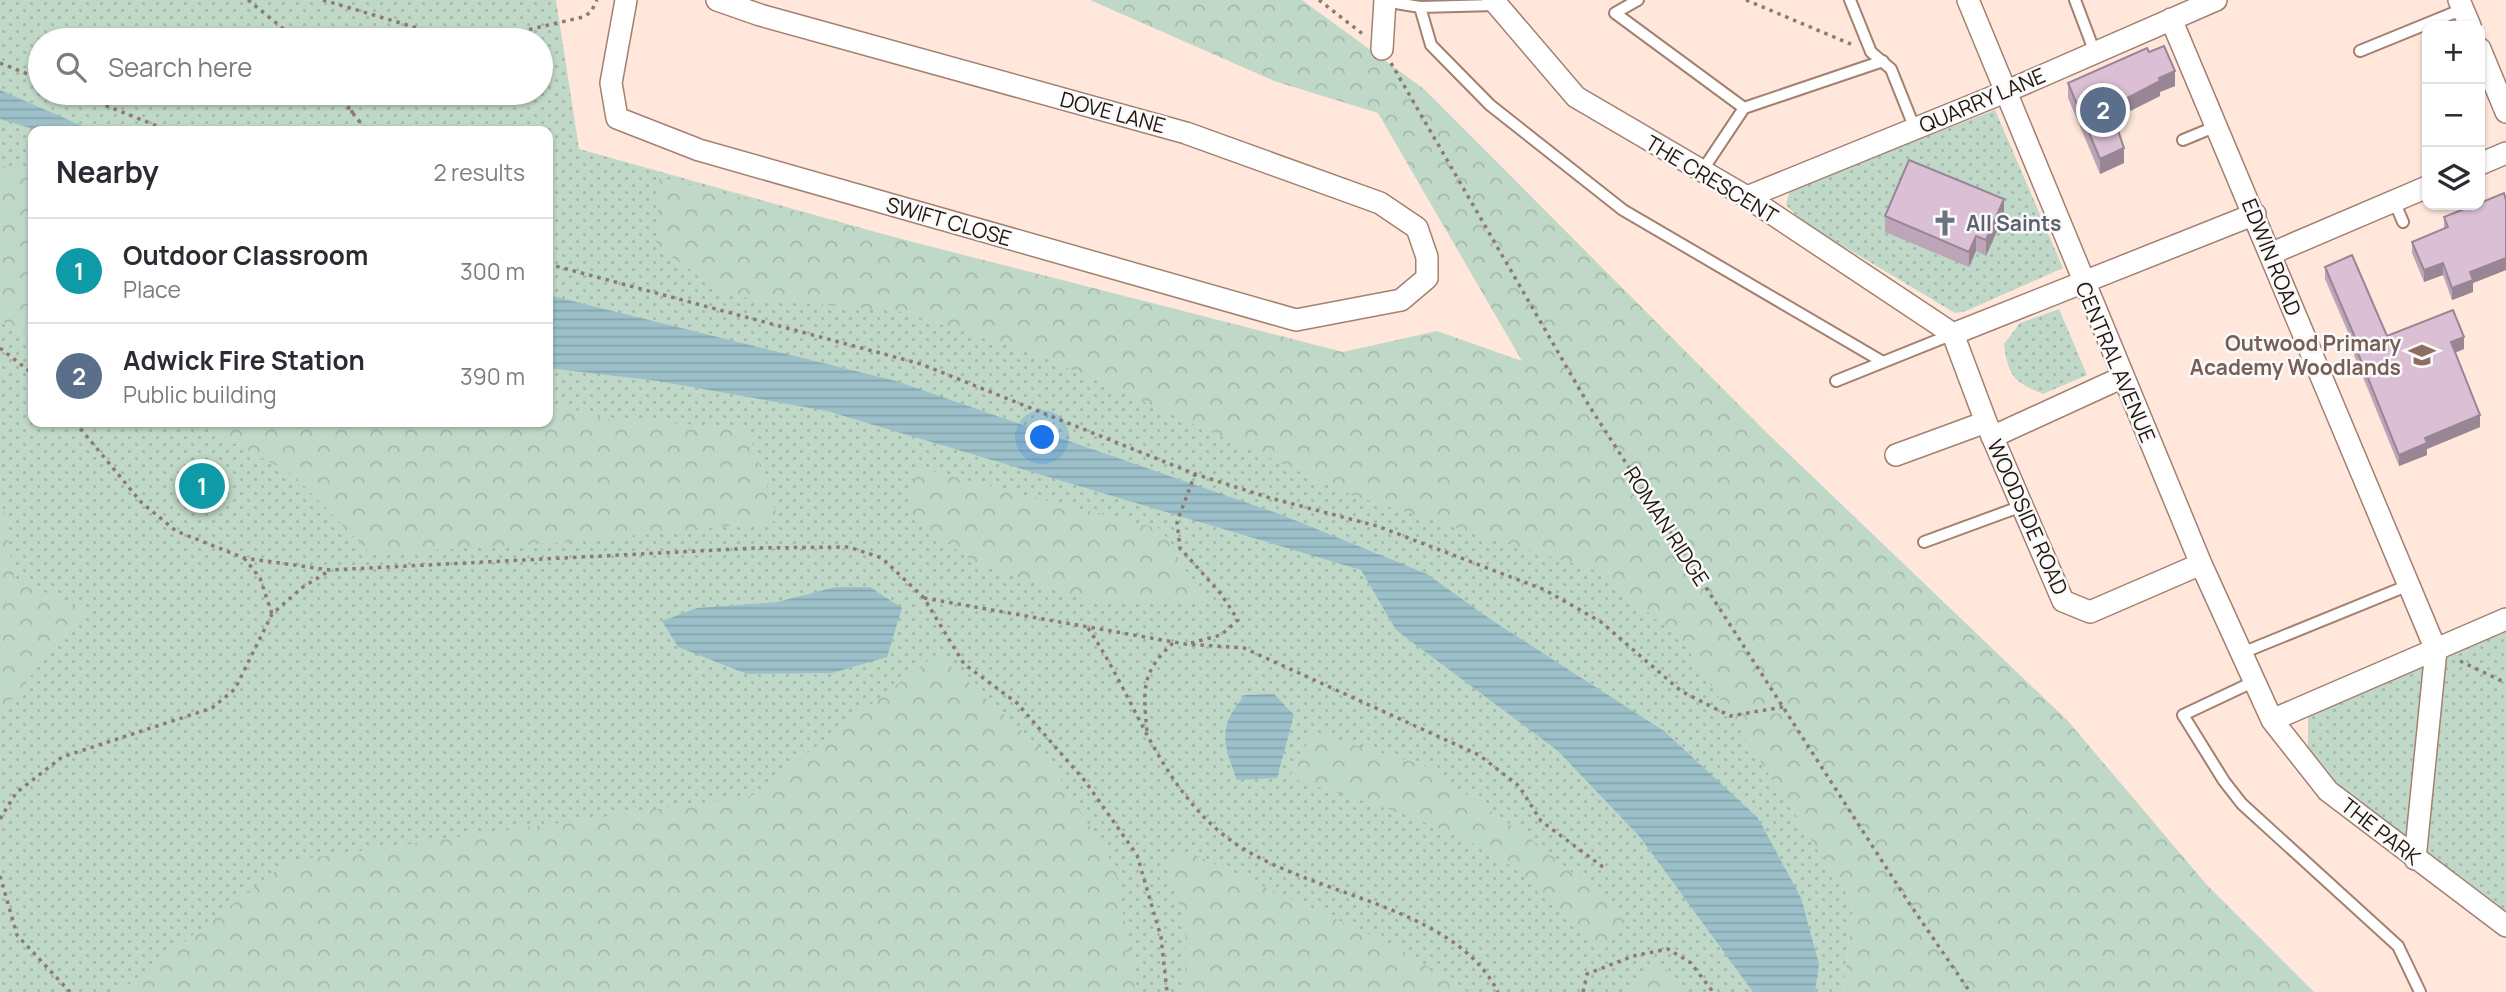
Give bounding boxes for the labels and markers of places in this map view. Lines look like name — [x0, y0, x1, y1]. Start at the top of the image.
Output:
pin: 2 — [2080, 84, 2126, 136]
church icon: All Saints — [1930, 208, 1960, 238]
place label: All Saints — [1966, 209, 2061, 237]
place label: Outwood Primary Academy Woodlands — [2190, 329, 2401, 381]
school or university icon: Outwood Primary Academy Woodlands — [2407, 340, 2437, 370]
pin: 1 — [179, 460, 225, 512]

